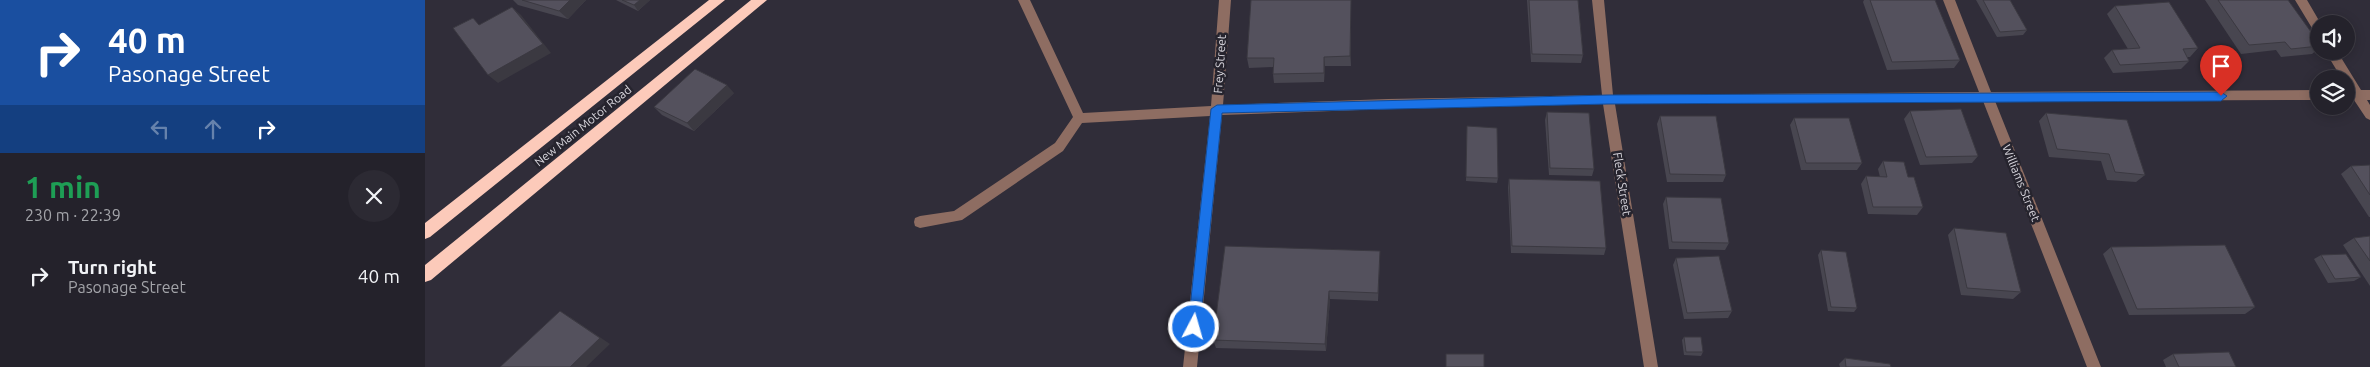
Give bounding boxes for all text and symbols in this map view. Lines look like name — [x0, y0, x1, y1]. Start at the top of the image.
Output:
map controls — [2310, 15, 2355, 115]
button: sound — [2310, 15, 2355, 60]
icon: right — [25, 20, 90, 85]
text: 40 m — [108, 20, 186, 60]
street label: Frey Street — [1211, 34, 1228, 94]
pin — [2200, 45, 2242, 96]
icon: arrive — [2207, 52, 2235, 80]
text: Pasonage Street — [108, 61, 270, 86]
button: layers — [2310, 70, 2355, 115]
street label: New Main Motor Road — [532, 83, 634, 169]
icon: left — [146, 115, 174, 143]
icon: ahead — [199, 115, 227, 143]
icon: right — [252, 115, 280, 143]
street label: Williams Street — [2000, 143, 2043, 223]
street label: Fleck Street — [1611, 151, 1634, 217]
text: 1 min — [25, 170, 101, 204]
button: close — [348, 170, 400, 222]
text: 230 m · 22:39 — [25, 206, 121, 224]
text: Turn right — [68, 256, 156, 278]
icon: right — [25, 262, 53, 290]
text: 40 m — [358, 265, 400, 287]
text: Pasonage Street — [68, 278, 186, 296]
position arrow — [1167, 300, 1219, 352]

